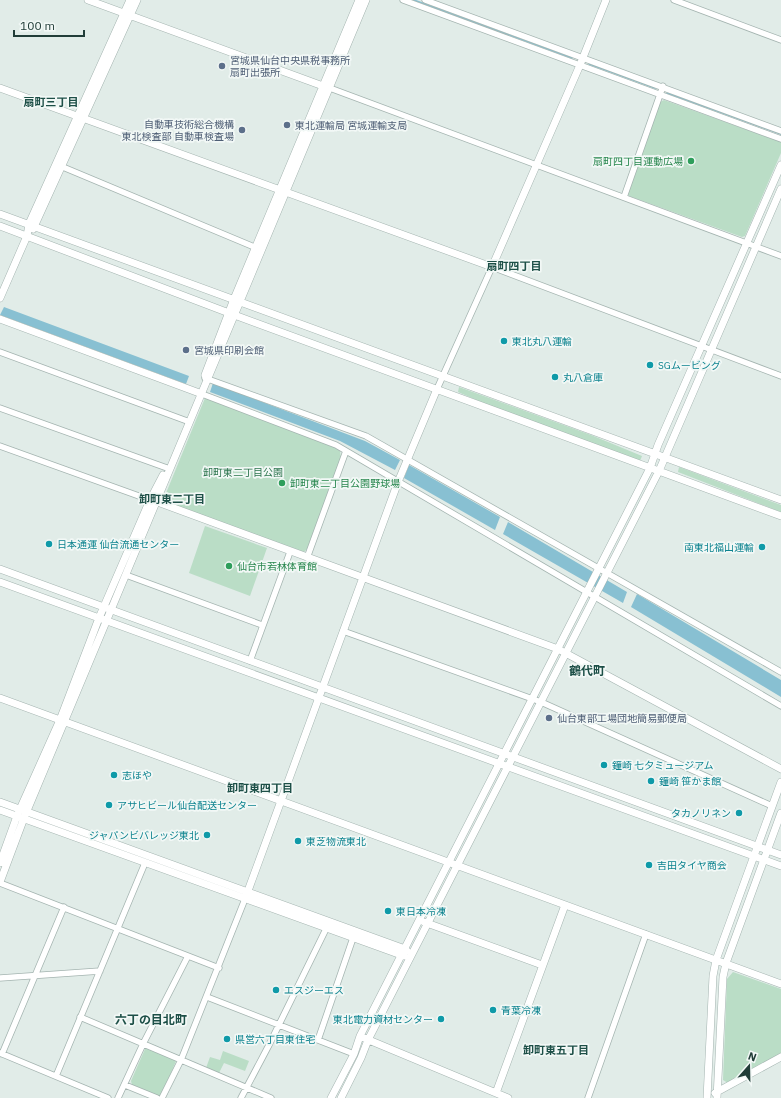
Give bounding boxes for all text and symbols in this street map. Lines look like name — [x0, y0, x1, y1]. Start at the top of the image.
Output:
scale bar — [14, 12, 84, 38]
text: 100 m — [20, 18, 55, 33]
place label: 宮城県仙台中央県税事務所 扇町出張所 — [230, 54, 350, 79]
marker: 宮城県仙台中央県税事務所 扇町出張所 — [217, 61, 227, 71]
district label: 扇町三丁目 — [24, 95, 79, 109]
place label: 自動車技術総合機構 東北検査部 自動車検査場 — [122, 118, 234, 143]
place label: 東北運輸局 宮城運輸支局 — [295, 119, 407, 132]
marker: 東北運輸局 宮城運輸支局 — [282, 120, 292, 130]
marker: 自動車技術総合機構 東北検査部 自動車検査場 — [237, 125, 247, 135]
place label: 扇町四丁目運動広場 — [593, 155, 683, 168]
marker: 扇町四丁目運動広場 — [686, 156, 696, 166]
district label: 扇町四丁目 — [487, 259, 542, 273]
place label: 東北丸八運輸 — [512, 335, 572, 348]
marker: 東北丸八運輸 — [499, 336, 509, 346]
place label: 宮城県印刷会館 — [194, 344, 264, 357]
marker: 宮城県印刷会館 — [181, 345, 191, 355]
place label: SGムービング — [658, 359, 721, 372]
marker: SGムービング — [645, 360, 655, 370]
place label: 丸八倉庫 — [563, 371, 603, 384]
marker: 丸八倉庫 — [550, 372, 560, 382]
park label: 卸町東二丁目公園 — [203, 466, 283, 479]
place label: 卸町東二丁目公園野球場 — [290, 477, 400, 490]
marker: 卸町東二丁目公園野球場 — [277, 478, 287, 488]
district label: 卸町東二丁目 — [139, 492, 205, 506]
place label: 日本通運 仙台流通センター — [57, 538, 179, 551]
marker: 日本通運 仙台流通センター — [44, 539, 54, 549]
place label: 南東北福山運輸 — [684, 541, 754, 554]
marker: 南東北福山運輸 — [757, 542, 767, 552]
place label: 仙台市若林体育館 — [237, 560, 317, 573]
marker: 仙台市若林体育館 — [224, 561, 234, 571]
district label: 鶴代町 — [569, 663, 605, 678]
place label: 仙台東部工場団地簡易郵便局 — [557, 712, 687, 725]
marker: 仙台東部工場団地簡易郵便局 — [544, 713, 554, 723]
place label: 鐘崎 七夕ミュージアム — [612, 759, 713, 772]
marker: 鐘崎 七夕ミュージアム — [599, 760, 609, 770]
place label: 志ほや — [122, 769, 152, 782]
marker: 志ほや — [109, 770, 119, 780]
place label: 鐘崎 笹かま館 — [659, 775, 721, 788]
marker: 鐘崎 笹かま館 — [646, 776, 656, 786]
district label: 卸町東四丁目 — [227, 781, 293, 795]
place label: アサヒビール仙台配送センター — [117, 799, 257, 812]
marker: アサヒビール仙台配送センター — [104, 800, 114, 810]
place label: タカノリネン — [671, 807, 731, 820]
marker: タカノリネン — [734, 808, 744, 818]
place label: ジャパンビバレッジ東北 — [89, 829, 199, 842]
marker: ジャパンビバレッジ東北 — [202, 830, 212, 840]
place label: 東芝物流東北 — [306, 835, 366, 848]
marker: 東芝物流東北 — [293, 836, 303, 846]
place label: 吉田タイヤ商会 — [657, 859, 727, 872]
marker: 吉田タイヤ商会 — [644, 860, 654, 870]
place label: 東日本冷凍 — [396, 905, 446, 918]
marker: 東日本冷凍 — [383, 906, 393, 916]
place label: エスジーエス — [284, 984, 344, 997]
marker: エスジーエス — [271, 985, 281, 995]
place label: 青葉冷凍 — [501, 1004, 541, 1017]
marker: 青葉冷凍 — [488, 1005, 498, 1015]
district label: 六丁の目北町 — [115, 1012, 187, 1027]
place label: 東北電力資材センター — [333, 1013, 433, 1026]
marker: 東北電力資材センター — [436, 1014, 446, 1024]
place label: 県営六丁目東住宅 — [235, 1033, 315, 1046]
marker: 県営六丁目東住宅 — [222, 1034, 232, 1044]
district label: 卸町東五丁目 — [523, 1043, 589, 1057]
north arrow — [729, 1046, 769, 1086]
text: N — [746, 1049, 759, 1065]

